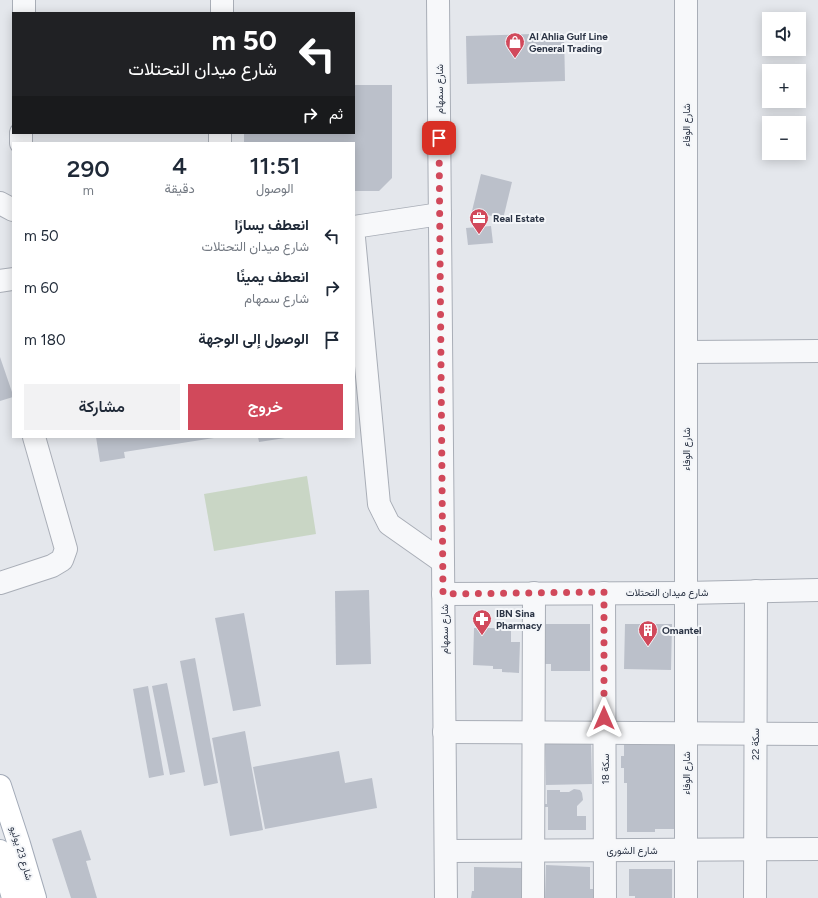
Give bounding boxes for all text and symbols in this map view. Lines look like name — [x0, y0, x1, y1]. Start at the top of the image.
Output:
map controls — [762, 12, 806, 160]
button: sound — [762, 12, 806, 56]
text: 50 m — [211, 23, 277, 57]
icon: left — [291, 28, 343, 80]
place label: Al Ahlia Gulf Line General Trading — [529, 30, 608, 55]
shop icon: Al Ahlia Gulf Line General Trading — [504, 31, 526, 59]
text: شارع ميدان التحتلات — [128, 58, 277, 80]
street label: شارع سمهام — [433, 64, 446, 114]
button: + — [762, 64, 806, 108]
street label: شارع الوفاء — [680, 103, 693, 147]
icon: right — [299, 104, 321, 126]
text: ثم — [329, 105, 343, 123]
button: − — [762, 116, 806, 160]
pin — [422, 121, 456, 155]
icon: arrive — [428, 127, 450, 149]
text: 4 — [172, 151, 187, 180]
text: 11:51 — [249, 151, 300, 180]
text: 290 — [67, 154, 110, 183]
text: دقيقة — [165, 181, 195, 196]
text: الوصول — [256, 181, 294, 196]
text: m — [83, 183, 94, 198]
office icon: Real Estate — [468, 207, 490, 235]
place label: Real Estate — [493, 212, 545, 225]
text: انعطف يسارًا — [234, 216, 309, 234]
icon: left — [321, 225, 343, 247]
text: 50 m — [24, 227, 59, 245]
text: شارع ميدان التحتلات — [202, 239, 309, 254]
text: انعطف يمينًا — [236, 268, 309, 286]
icon: right — [321, 277, 343, 299]
text: 60 m — [24, 279, 59, 297]
text: شارع سمهام — [244, 291, 309, 306]
icon: arrive — [321, 329, 343, 351]
text: الوصول إلى الوجهة — [198, 330, 309, 348]
text: 180 m — [24, 331, 66, 349]
button: مشاركة — [24, 384, 180, 430]
button: خروج — [188, 384, 343, 430]
street label: شارع الوفاء — [680, 427, 693, 471]
street label: شارع ميدان التحتلات — [626, 586, 708, 599]
street label: شارع سمهام — [438, 604, 451, 654]
place label: IBN Sina Pharmacy — [496, 607, 542, 632]
pharmacy icon: IBN Sina Pharmacy — [471, 608, 493, 636]
building icon: Omantel — [637, 619, 659, 647]
place label: Omantel — [662, 624, 702, 637]
position arrow — [583, 697, 625, 739]
street label: سكة 22 — [749, 728, 762, 760]
street label: شارع الوفاء — [680, 751, 693, 795]
street label: سكة 18 — [599, 753, 612, 784]
street label: شارع 23 يوليو — [7, 825, 36, 882]
street label: شارع الشورى — [606, 844, 658, 857]

